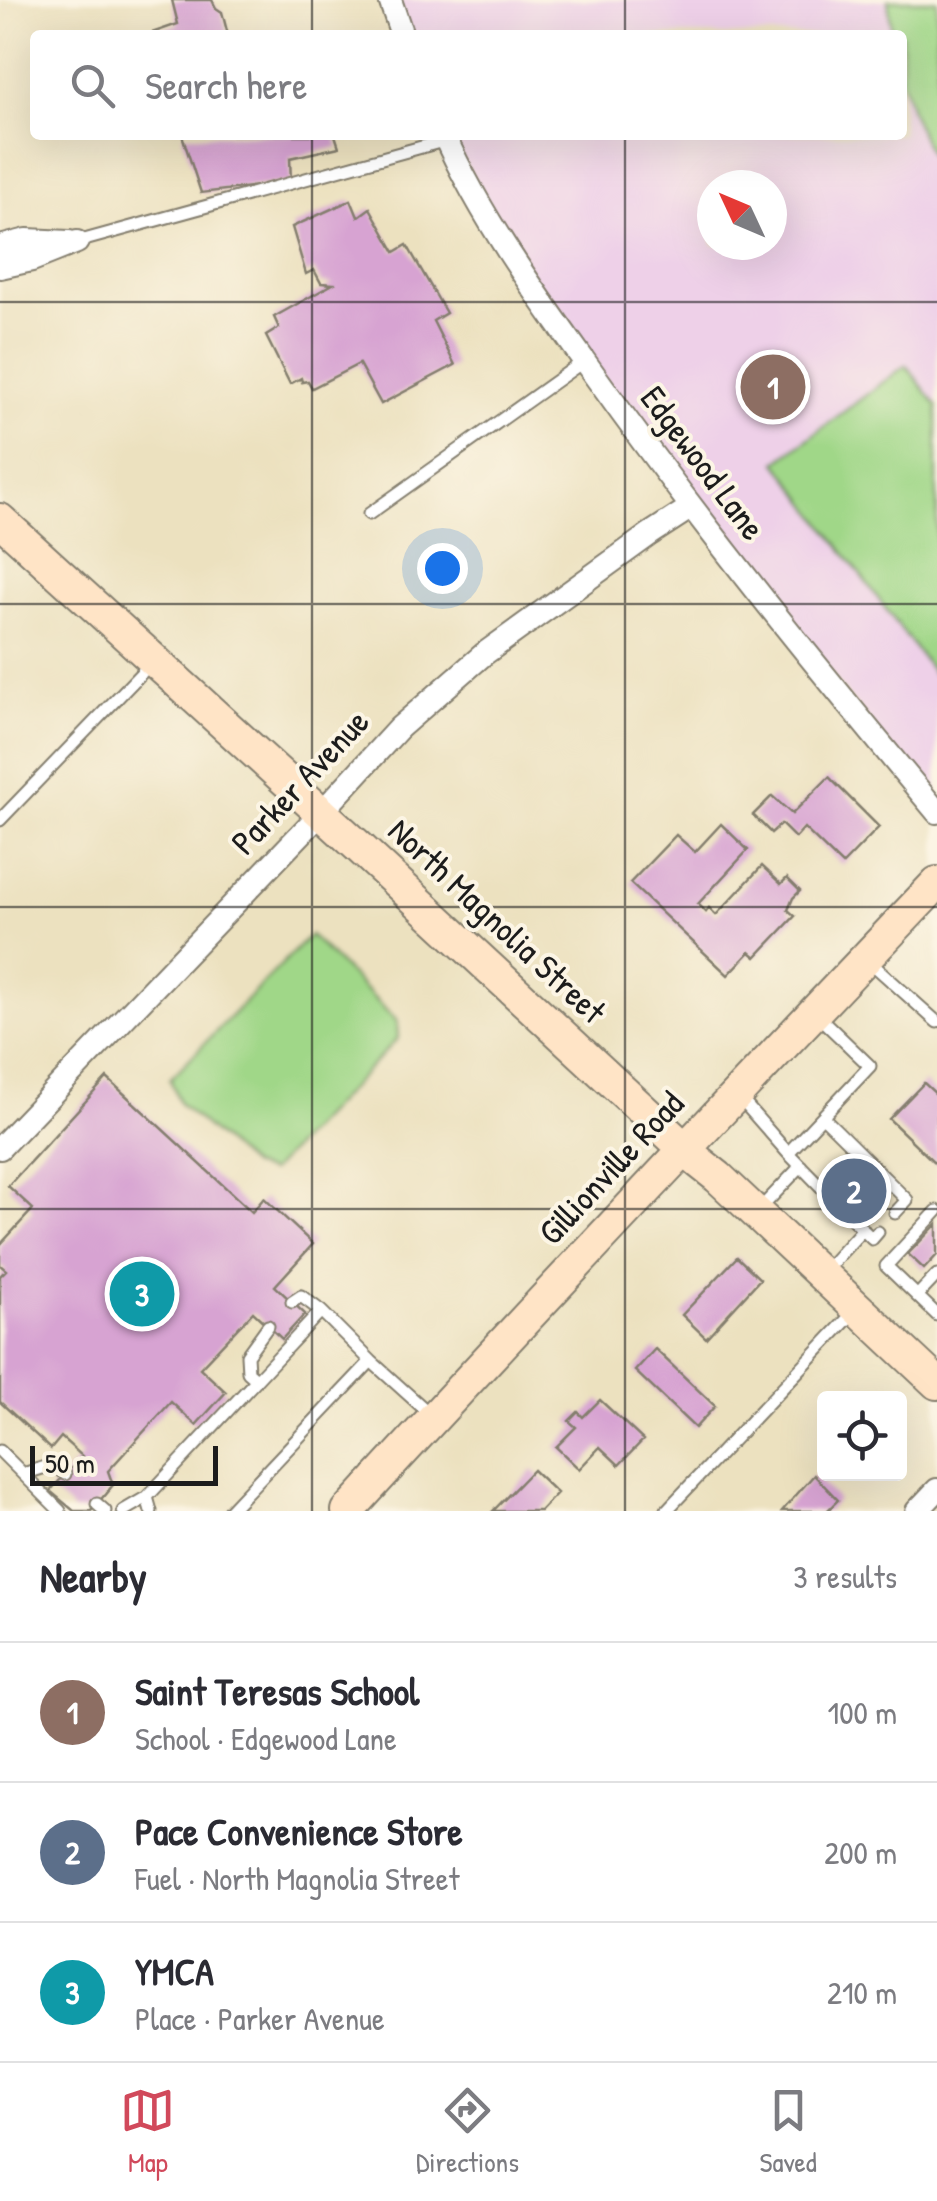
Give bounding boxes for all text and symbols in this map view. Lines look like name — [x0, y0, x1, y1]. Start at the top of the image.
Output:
search box — [30, 30, 907, 140]
icon: search — [65, 58, 120, 113]
text: Search here — [145, 59, 307, 111]
north arrow — [697, 170, 787, 260]
pin: 1 — [740, 350, 806, 424]
street label: Edgewood Lane — [630, 376, 777, 549]
your location — [417, 543, 468, 594]
street label: Parker Avenue — [220, 699, 379, 865]
street label: North Magnolia Street — [378, 807, 617, 1034]
street label: Gillionville Road — [527, 1081, 694, 1255]
pin: 2 — [822, 1154, 886, 1228]
pin: 3 — [110, 1256, 174, 1332]
map controls — [817, 1391, 907, 1481]
button: locate — [817, 1391, 907, 1481]
scale bar — [30, 1441, 218, 1486]
text: 50 m — [45, 1444, 95, 1482]
text: Nearby — [40, 1548, 147, 1605]
text: 3 results — [793, 1555, 897, 1598]
text: Saint Teresas School — [135, 1665, 419, 1717]
text: 1 — [67, 1691, 78, 1734]
text: 100 m — [828, 1691, 897, 1734]
text: School · Edgewood Lane — [135, 1717, 397, 1760]
text: Pace Convenience Store — [135, 1805, 463, 1857]
text: 2 — [65, 1831, 80, 1874]
text: 200 m — [824, 1831, 897, 1874]
text: Fuel · North Magnolia Street — [135, 1857, 459, 1900]
text: YMCA — [135, 1945, 214, 1997]
text: 3 — [65, 1971, 80, 2014]
text: 210 m — [827, 1971, 897, 2014]
text: Place · Parker Avenue — [135, 1997, 385, 2040]
tab: Map — [120, 2083, 175, 2181]
tab: Directions — [416, 2083, 519, 2181]
tab: Saved — [760, 2083, 817, 2181]

